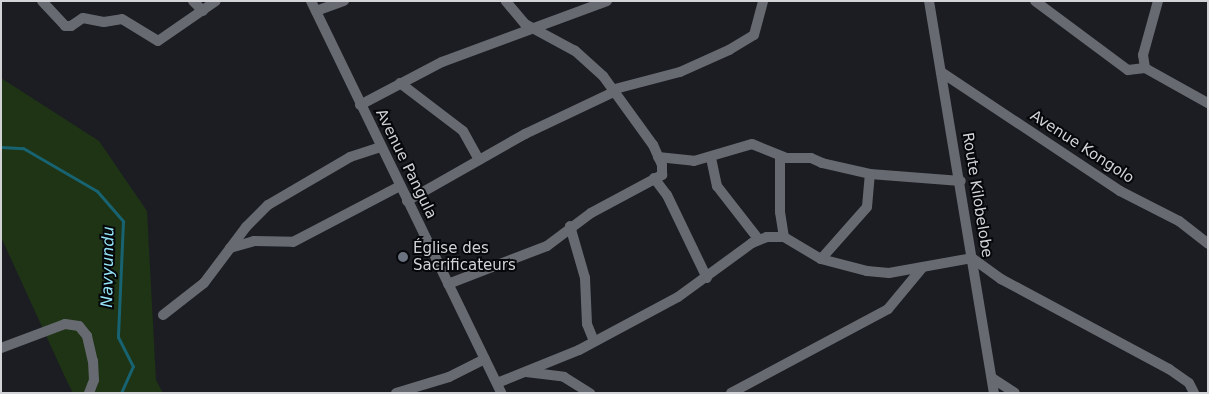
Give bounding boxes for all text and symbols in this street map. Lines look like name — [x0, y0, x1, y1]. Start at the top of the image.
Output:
street label: Avenue Pangula — [372, 106, 440, 222]
street label: Avenue Kongolo — [1027, 107, 1137, 187]
street label: Route Kilobelobe — [958, 131, 996, 259]
water label: Navyundu — [98, 226, 118, 308]
place label: Église des Sacrificateurs — [413, 239, 516, 274]
marker: Église des Sacrificateurs — [397, 251, 409, 263]

